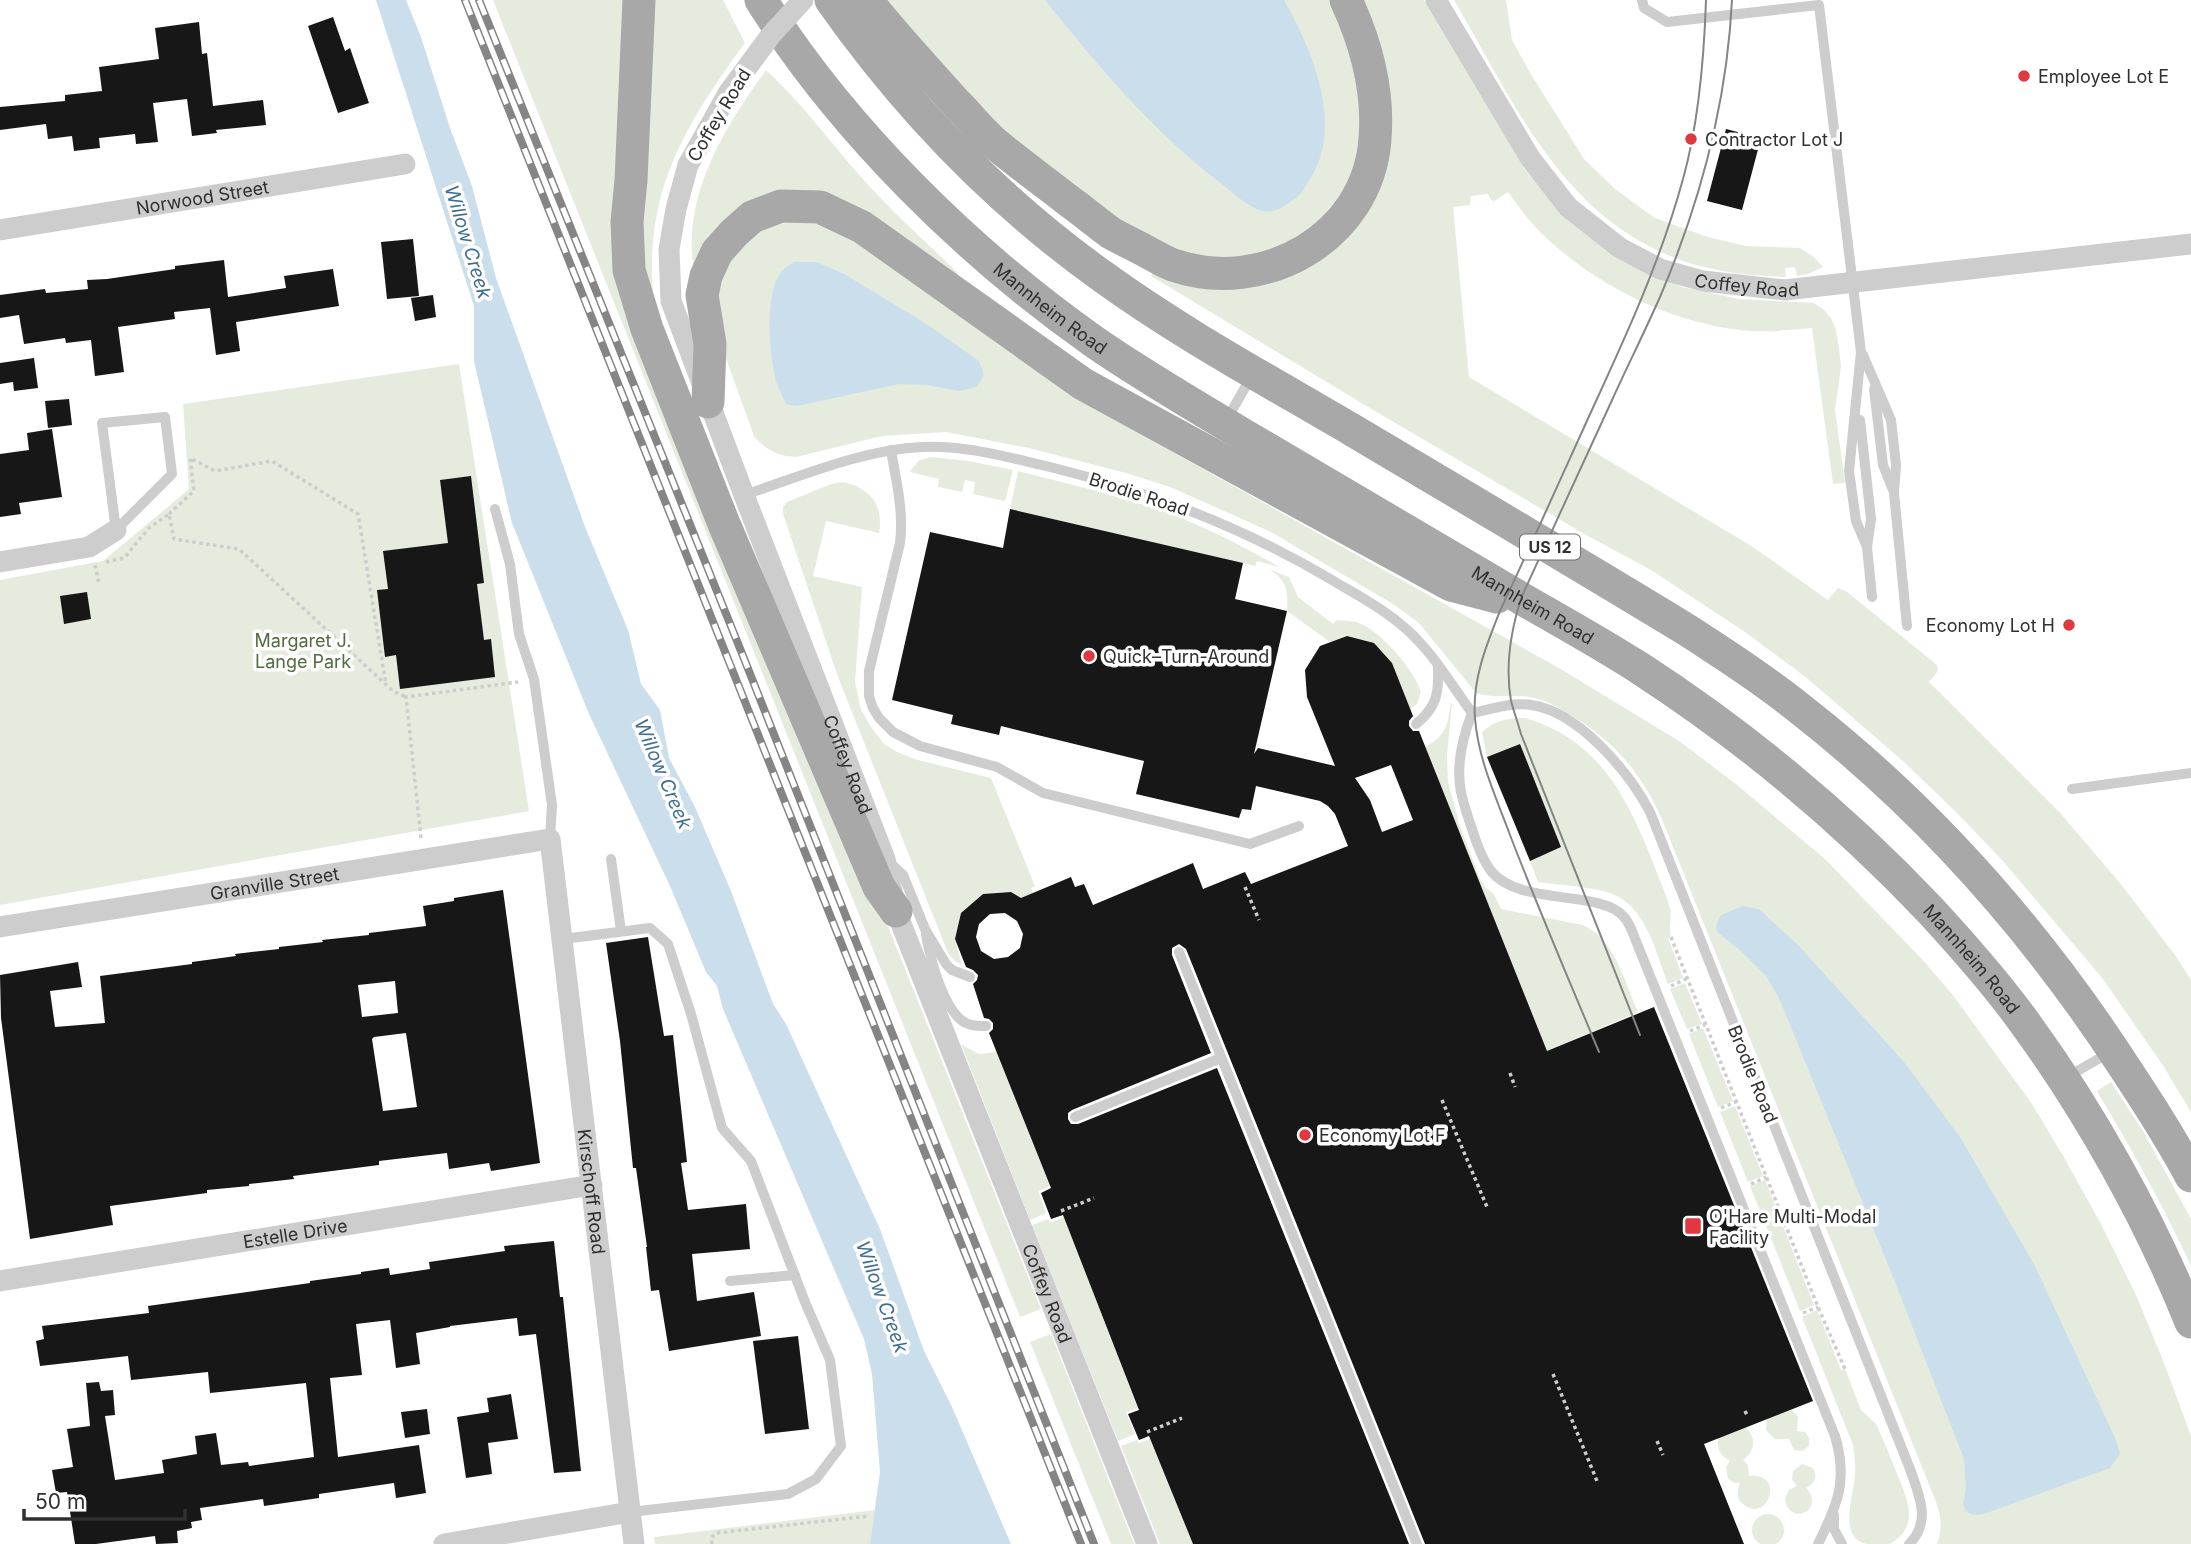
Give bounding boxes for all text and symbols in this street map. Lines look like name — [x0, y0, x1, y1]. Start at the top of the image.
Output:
street label: Coffey Road — [683, 65, 755, 165]
place label: Employee Lot E — [2038, 66, 2169, 87]
marker: Employee Lot E — [2016, 68, 2032, 84]
place label: Contractor Lot J — [1705, 129, 1843, 150]
marker: Contractor Lot J — [1683, 131, 1699, 147]
street label: Norwood Street — [134, 176, 270, 218]
water label: Willow Creek — [440, 182, 496, 302]
street label: Mannheim Road — [990, 258, 1111, 358]
street label: Coffey Road — [1692, 269, 1800, 301]
street label: Brodie Road — [1087, 468, 1191, 520]
road number: US 12 — [1520, 534, 1580, 560]
street label: Mannheim Road — [1468, 561, 1598, 648]
place label: Economy Lot H — [1926, 615, 2055, 636]
marker: Economy Lot H — [2061, 617, 2077, 633]
park label: Margaret J. Lange Park — [255, 630, 351, 672]
place label: Quick–Turn-Around — [1103, 646, 1269, 667]
marker: Quick–Turn-Around — [1081, 648, 1097, 664]
street label: Coffey Road — [820, 712, 877, 817]
water label: Willow Creek — [629, 715, 697, 833]
street label: Granville Street — [209, 862, 341, 904]
street label: Mannheim Road — [1919, 900, 2025, 1018]
street label: Brodie Road — [1724, 1022, 1782, 1126]
place label: Economy Lot F — [1319, 1125, 1446, 1146]
marker: Economy Lot F — [1297, 1127, 1313, 1143]
street label: Kirschoff Road — [574, 1128, 610, 1255]
place label: O'Hare Multi-Modal Facility — [1709, 1206, 1876, 1248]
street label: Estelle Drive — [241, 1214, 349, 1252]
marker: O'Hare Multi-Modal Facility — [1683, 1216, 1703, 1236]
water label: Willow Creek — [851, 1238, 913, 1357]
street label: Coffey Road — [1018, 1241, 1077, 1346]
scale bar — [24, 1478, 186, 1522]
text: 50 m — [35, 1489, 85, 1514]

